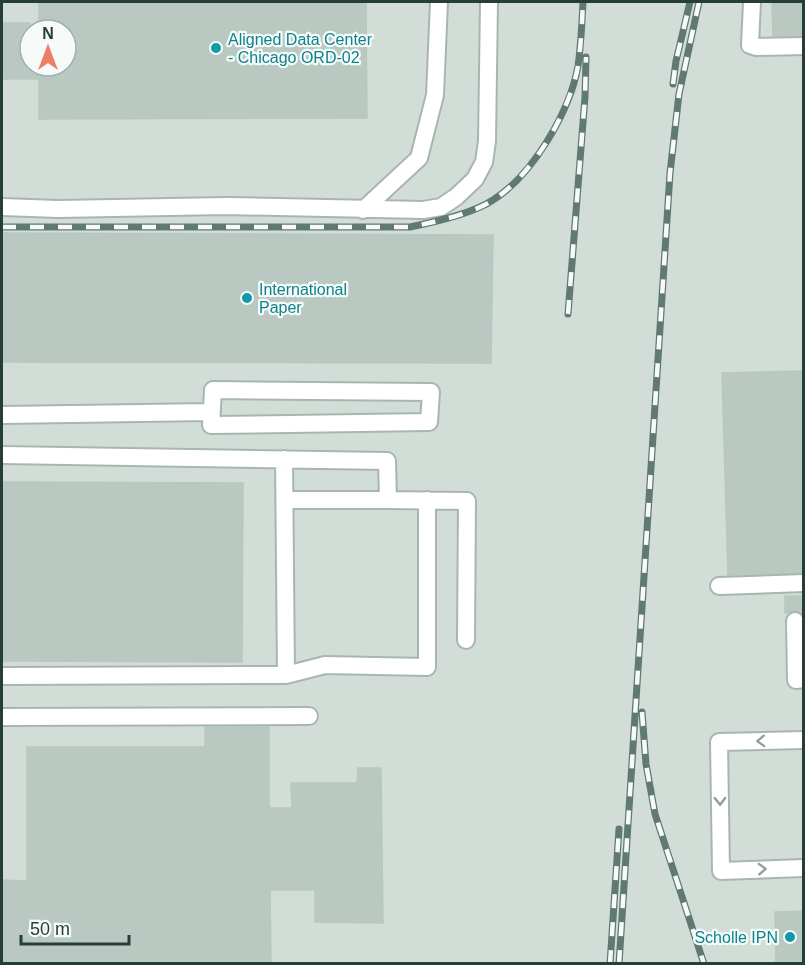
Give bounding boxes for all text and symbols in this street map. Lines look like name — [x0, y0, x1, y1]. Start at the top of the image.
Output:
north arrow — [18, 18, 78, 78]
text: N — [42, 25, 54, 42]
place label: Aligned Data Center - Chicago ORD-02 — [228, 31, 373, 66]
marker: Aligned Data Center - Chicago ORD-02 — [209, 41, 223, 55]
place label: International Paper — [259, 281, 347, 316]
marker: International Paper — [240, 291, 254, 305]
one-way arrow — [757, 735, 766, 748]
one-way arrow — [714, 796, 726, 805]
one-way arrow — [758, 863, 767, 876]
scale bar — [21, 908, 129, 946]
text: 50 m — [30, 919, 70, 939]
place label: Scholle IPN — [694, 929, 778, 946]
marker: Scholle IPN — [783, 930, 797, 944]

